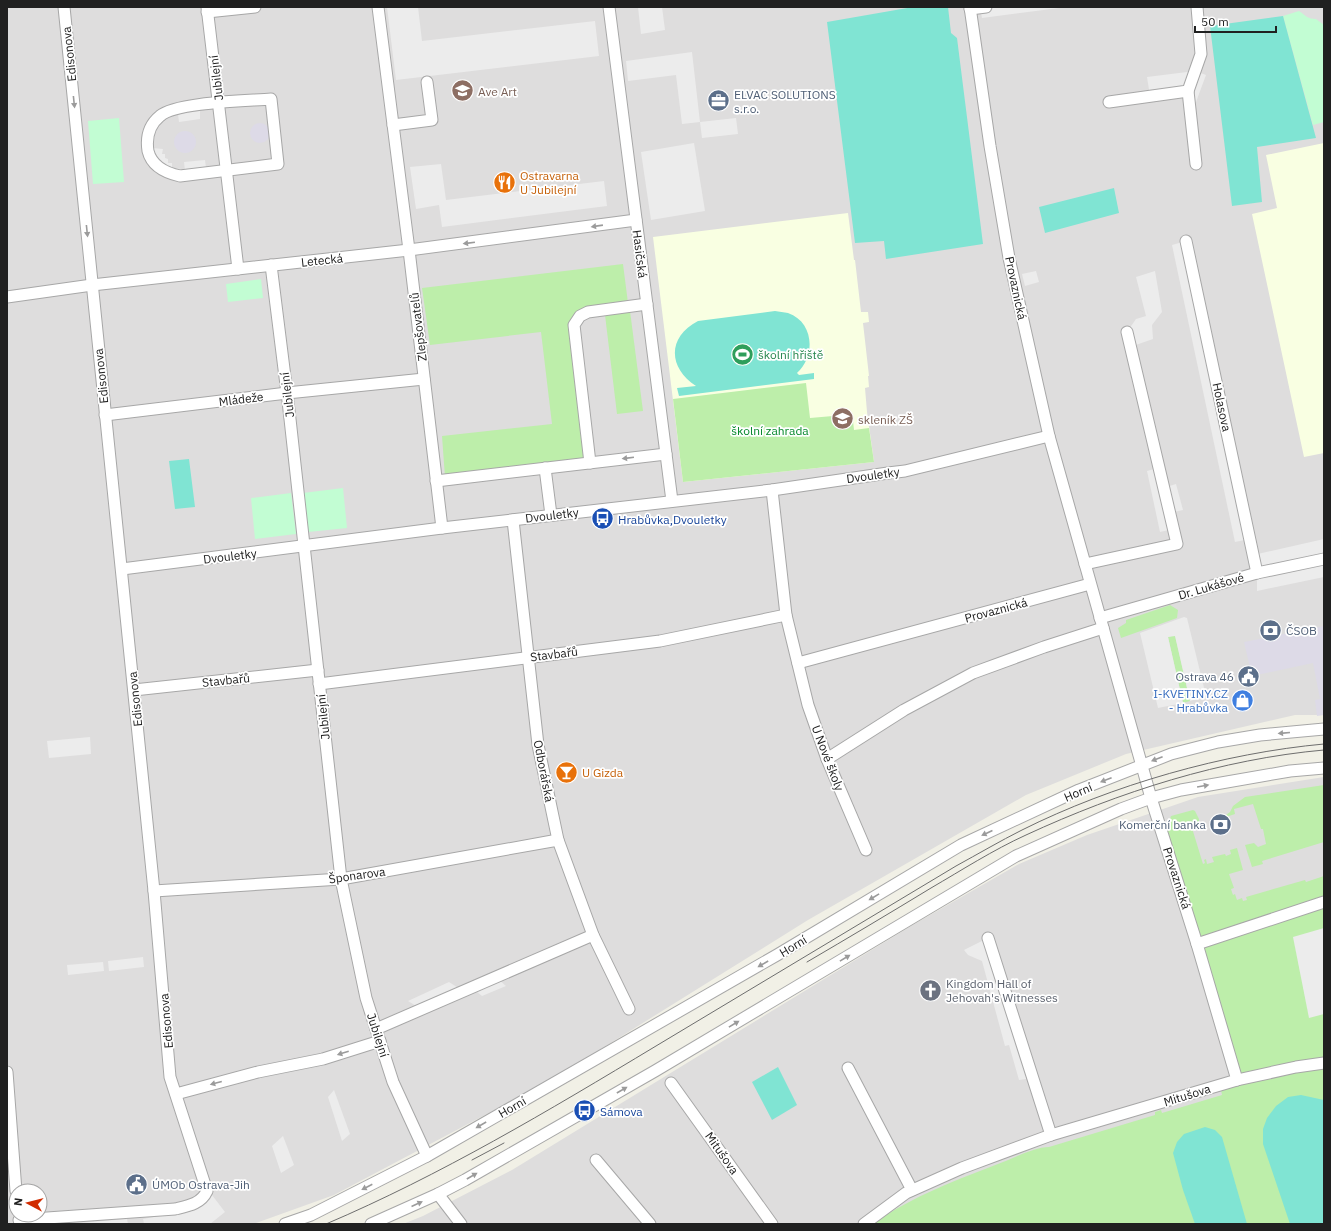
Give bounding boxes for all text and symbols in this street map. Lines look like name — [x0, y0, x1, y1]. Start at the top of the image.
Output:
scale bar — [1195, 8, 1276, 34]
text: 50 m — [1201, 14, 1229, 29]
street label: Edisonova — [59, 25, 79, 82]
street label: Jubilejní — [206, 54, 226, 102]
school or university icon: Ave Art — [449, 78, 475, 104]
place label: Ave Art — [478, 84, 517, 99]
place label: ELVAC SOLUTIONS s.r.o. — [734, 87, 836, 116]
office icon: ELVAC SOLUTIONS s.r.o. — [706, 88, 732, 114]
one-way arrow — [71, 96, 77, 108]
place label: Ostravarna U Jubilejní — [520, 168, 580, 197]
restaurant icon: Ostravarna U Jubilejní — [491, 169, 517, 195]
one-way arrow — [591, 223, 603, 229]
one-way arrow — [83, 225, 90, 237]
street label: Hasičská — [630, 229, 650, 279]
one-way arrow — [462, 240, 475, 246]
street label: Letecká — [300, 250, 344, 270]
street label: Provaznická — [1002, 255, 1030, 322]
street label: Zlepšovatelů — [406, 292, 430, 362]
sports icon: školní hřiště — [729, 341, 755, 367]
street label: Edisonova — [91, 347, 111, 404]
place label: školní hřiště — [758, 347, 824, 362]
street label: Jubilejní — [277, 371, 297, 419]
street label: Holasova — [1210, 381, 1235, 433]
street label: Mládeže — [218, 389, 265, 409]
school or university icon: skleník ZŠ — [830, 406, 856, 432]
place label: skleník ZŠ — [858, 412, 913, 427]
park label: školní zahrada — [731, 423, 809, 438]
one-way arrow — [622, 455, 634, 462]
street label: Dvouletky — [845, 464, 901, 486]
street label: Dvouletky — [524, 504, 580, 526]
bus stop icon: Hrabůvka,Dvouletky — [590, 506, 616, 532]
place label: Hrabůvka,Dvouletky — [618, 512, 727, 527]
street label: Dvouletky — [202, 545, 258, 567]
street label: Dr. Lukášové — [1176, 569, 1246, 603]
street label: Provaznická — [963, 594, 1030, 626]
bank icon: ČSOB — [1257, 617, 1283, 643]
place label: ČSOB — [1286, 623, 1317, 638]
street label: Stavbařů — [529, 644, 579, 664]
public building icon: Ostrava 46 — [1236, 663, 1262, 689]
place label: Ostrava 46 — [1175, 669, 1234, 684]
street label: Edisonova — [125, 670, 145, 727]
street label: Stavbařů — [201, 670, 251, 690]
place label: I-KVETINY.CZ - Hrabůvka — [1153, 686, 1229, 715]
shop icon: I-KVETINY.CZ - Hrabůvka — [1230, 687, 1256, 713]
street label: Jubilejní — [313, 694, 333, 740]
street label: U Nové školy — [809, 723, 847, 793]
one-way arrow — [1278, 729, 1290, 736]
street label: Odborářská — [531, 739, 557, 804]
one-way arrow — [1150, 757, 1162, 763]
bar icon: U Gizda — [554, 759, 580, 785]
place label: U Gizda — [582, 765, 624, 780]
one-way arrow — [1100, 778, 1112, 784]
street label: Horní — [1062, 779, 1094, 805]
one-way arrow — [1197, 783, 1209, 789]
bank icon: Komerční banka — [1208, 811, 1234, 837]
place label: Komerční banka — [1119, 817, 1207, 832]
one-way arrow — [982, 830, 993, 836]
street label: Provaznická — [1160, 845, 1194, 912]
street label: Šponarova — [328, 864, 387, 886]
one-way arrow — [868, 894, 880, 901]
street label: Horní — [777, 932, 809, 960]
one-way arrow — [839, 954, 851, 961]
one-way arrow — [757, 960, 769, 967]
place label: Kingdom Hall of Jehovah's Witnesses — [946, 976, 1058, 1005]
church icon: Kingdom Hall of Jehovah's Witnesses — [917, 977, 943, 1003]
street label: Edisonova — [156, 992, 176, 1049]
street label: Jubilejní — [364, 1011, 392, 1059]
one-way arrow — [728, 1021, 740, 1028]
one-way arrow — [336, 1050, 348, 1056]
one-way arrow — [210, 1080, 222, 1086]
street label: Mitušova — [1162, 1081, 1213, 1109]
one-way arrow — [616, 1087, 627, 1093]
street label: Horní — [496, 1093, 528, 1121]
bus stop icon: Sámova — [572, 1098, 598, 1124]
place label: Sámova — [600, 1104, 643, 1119]
one-way arrow — [476, 1122, 487, 1129]
street label: Mitušova — [702, 1129, 742, 1178]
public building icon: ÚMOb Ostrava-Jih — [123, 1171, 149, 1197]
one-way arrow — [466, 1172, 478, 1179]
place label: ÚMOb Ostrava-Jih — [152, 1177, 250, 1192]
north arrow — [8, 1183, 48, 1223]
one-way arrow — [361, 1183, 373, 1190]
text: N — [11, 1197, 26, 1207]
one-way arrow — [412, 1200, 424, 1206]

